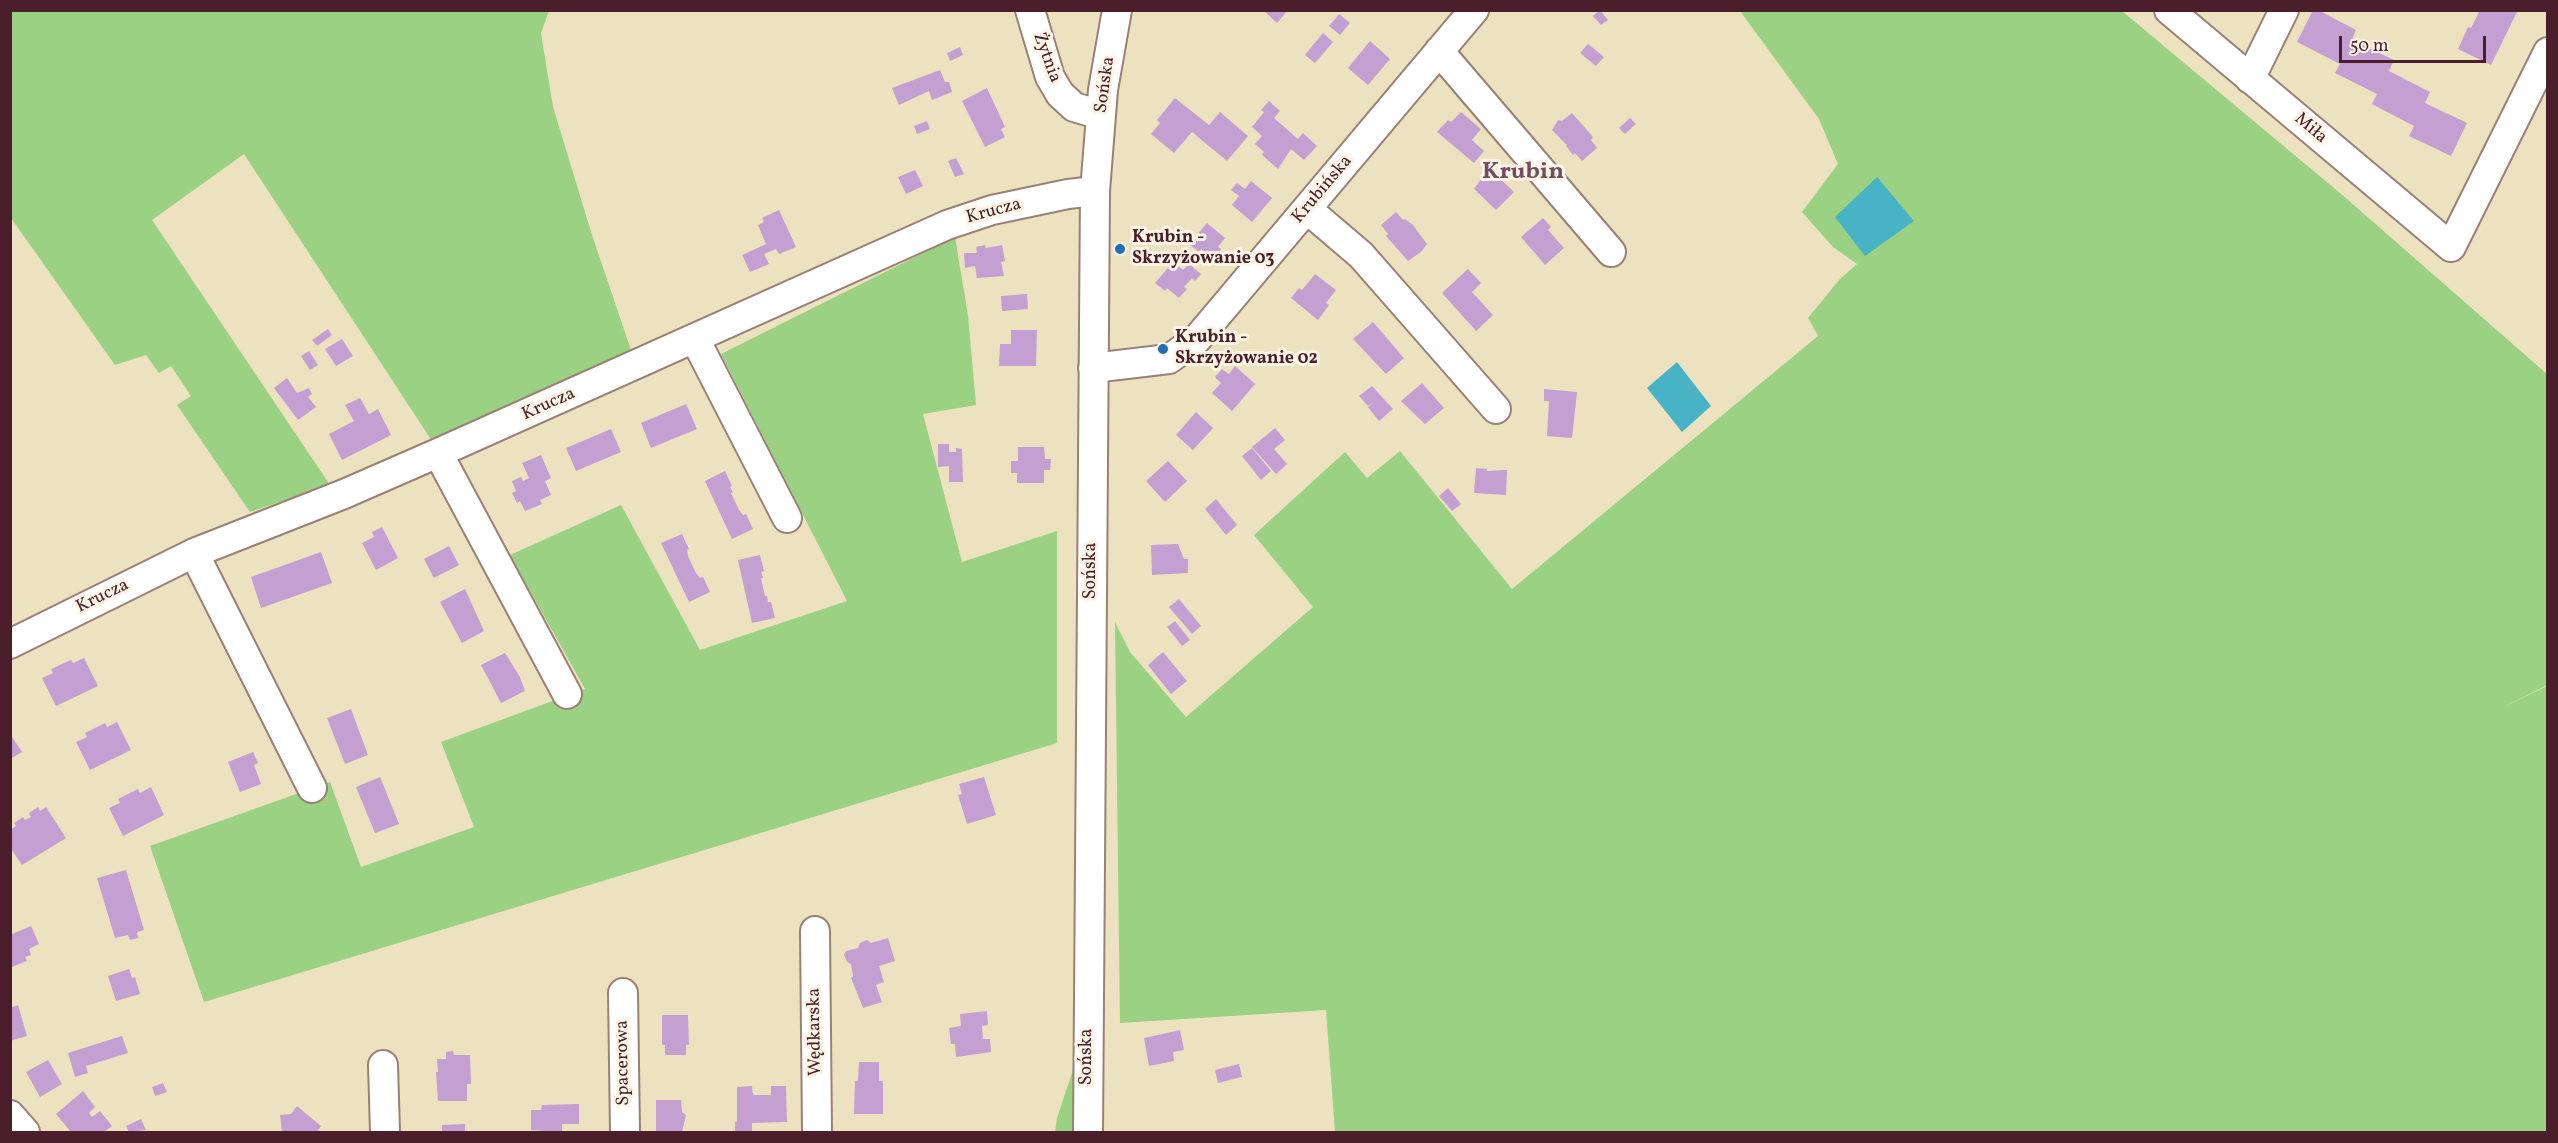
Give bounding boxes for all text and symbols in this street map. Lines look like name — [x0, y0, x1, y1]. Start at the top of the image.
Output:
scale bar — [2342, 24, 2489, 62]
street label: Żytnia — [1027, 30, 1065, 86]
text: 50 m — [2350, 34, 2389, 59]
street label: Sońska — [1091, 55, 1121, 115]
street label: Miła — [2289, 109, 2331, 149]
street label: Krubińska — [1288, 152, 1358, 228]
district label: Krubin — [1482, 160, 1564, 188]
street label: Krucza — [964, 194, 1024, 230]
place label: Krubin - Skrzyżowanie 03 — [1132, 228, 1275, 270]
marker: Krubin - Skrzyżowanie 03 — [1113, 242, 1127, 256]
place label: Krubin - Skrzyżowanie 02 — [1175, 328, 1318, 370]
marker: Krubin - Skrzyżowanie 02 — [1156, 342, 1170, 356]
street label: Krucza — [519, 384, 579, 426]
street label: Sońska — [1081, 543, 1103, 599]
street label: Krucza — [73, 575, 133, 619]
street label: Wędkarska — [804, 988, 828, 1076]
street label: Spacerowa — [612, 1020, 636, 1106]
street label: Sońska — [1077, 1029, 1099, 1085]

